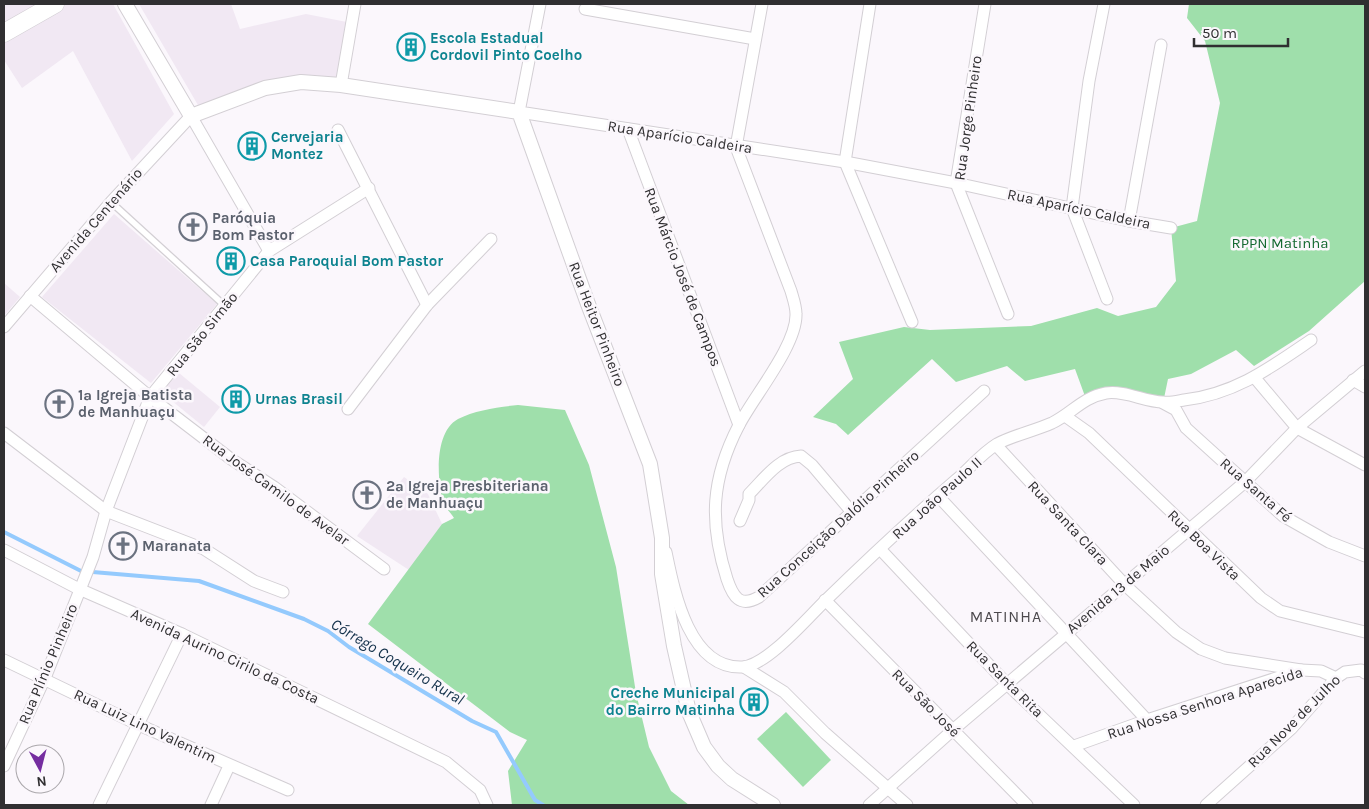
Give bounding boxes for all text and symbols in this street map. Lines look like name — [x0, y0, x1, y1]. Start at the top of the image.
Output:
scale bar — [1194, 15, 1288, 47]
text: 50 m — [1202, 24, 1237, 42]
place label: Escola Estadual Cordovil Pinto Coelho — [430, 29, 582, 64]
building icon: Escola Estadual Cordovil Pinto Coelho — [396, 32, 426, 62]
street label: Rua Jorge Pinheiro — [950, 54, 986, 182]
street label: Rua Aparício Caldeira — [606, 117, 754, 157]
place label: Cervejaria Montez — [271, 128, 343, 163]
building icon: Cervejaria Montez — [237, 131, 267, 161]
street label: Avenida Centenário — [46, 164, 146, 276]
street label: Rua Márcio José de Campos — [640, 185, 726, 369]
street label: Rua Aparício Caldeira — [1006, 185, 1152, 233]
place label: Paróquia Bom Pastor — [212, 209, 294, 244]
church icon: Paróquia Bom Pastor — [178, 212, 208, 242]
park label: RPPN Matinha — [1231, 234, 1329, 252]
building icon: Casa Paroquial Bom Pastor — [216, 246, 246, 276]
place label: Casa Paroquial Bom Pastor — [250, 252, 443, 270]
street label: Rua Heitor Pinheiro — [565, 259, 629, 389]
street label: Rua São Simão — [163, 288, 241, 380]
building icon: Urnas Brasil — [221, 384, 251, 414]
place label: 1ª Igreja Batista de Manhuaçu — [78, 386, 193, 421]
church icon: 1ª Igreja Batista de Manhuaçu — [44, 389, 74, 419]
place label: Urnas Brasil — [255, 390, 343, 408]
street label: Rua José Camilo de Avelar — [199, 431, 353, 550]
street label: Rua Conceição Dalólio Pinheiro — [753, 446, 923, 602]
street label: Rua João Paulo II — [888, 453, 986, 543]
street label: Rua Santa Fé — [1216, 454, 1296, 526]
place label: 2ª Igreja Presbiteriana de Manhuaçu — [386, 477, 549, 512]
street label: Rua Santa Clara — [1024, 477, 1112, 569]
church icon: 2ª Igreja Presbiteriana de Manhuaçu — [352, 480, 382, 510]
street label: Rua Boa Vista — [1164, 506, 1244, 584]
church icon: Maranata — [108, 531, 138, 561]
place label: Maranata — [142, 537, 211, 555]
street label: Avenida 13 de Maio — [1063, 541, 1173, 637]
street label: Rua Plínio Pinheiro — [15, 601, 81, 727]
street label: Avenida Aurino Cirilo da Costa — [128, 604, 322, 708]
district label: MATINHA — [970, 607, 1042, 626]
water label: Córrego Coqueiro Rural — [328, 614, 468, 709]
street label: Rua Santa Rita — [963, 637, 1047, 721]
street label: Rua Nossa Senhora Aparecida — [1105, 663, 1305, 743]
street label: Rua São José — [888, 665, 964, 741]
street label: Rua Nove de Julho — [1244, 671, 1344, 771]
place label: Creche Municipal do Bairro Matinha — [606, 684, 735, 719]
street label: Rua Luiz Lino Valentim — [71, 685, 219, 767]
building icon: Creche Municipal do Bairro Matinha — [739, 687, 769, 717]
north arrow — [15, 744, 65, 794]
text: N — [36, 772, 48, 790]

